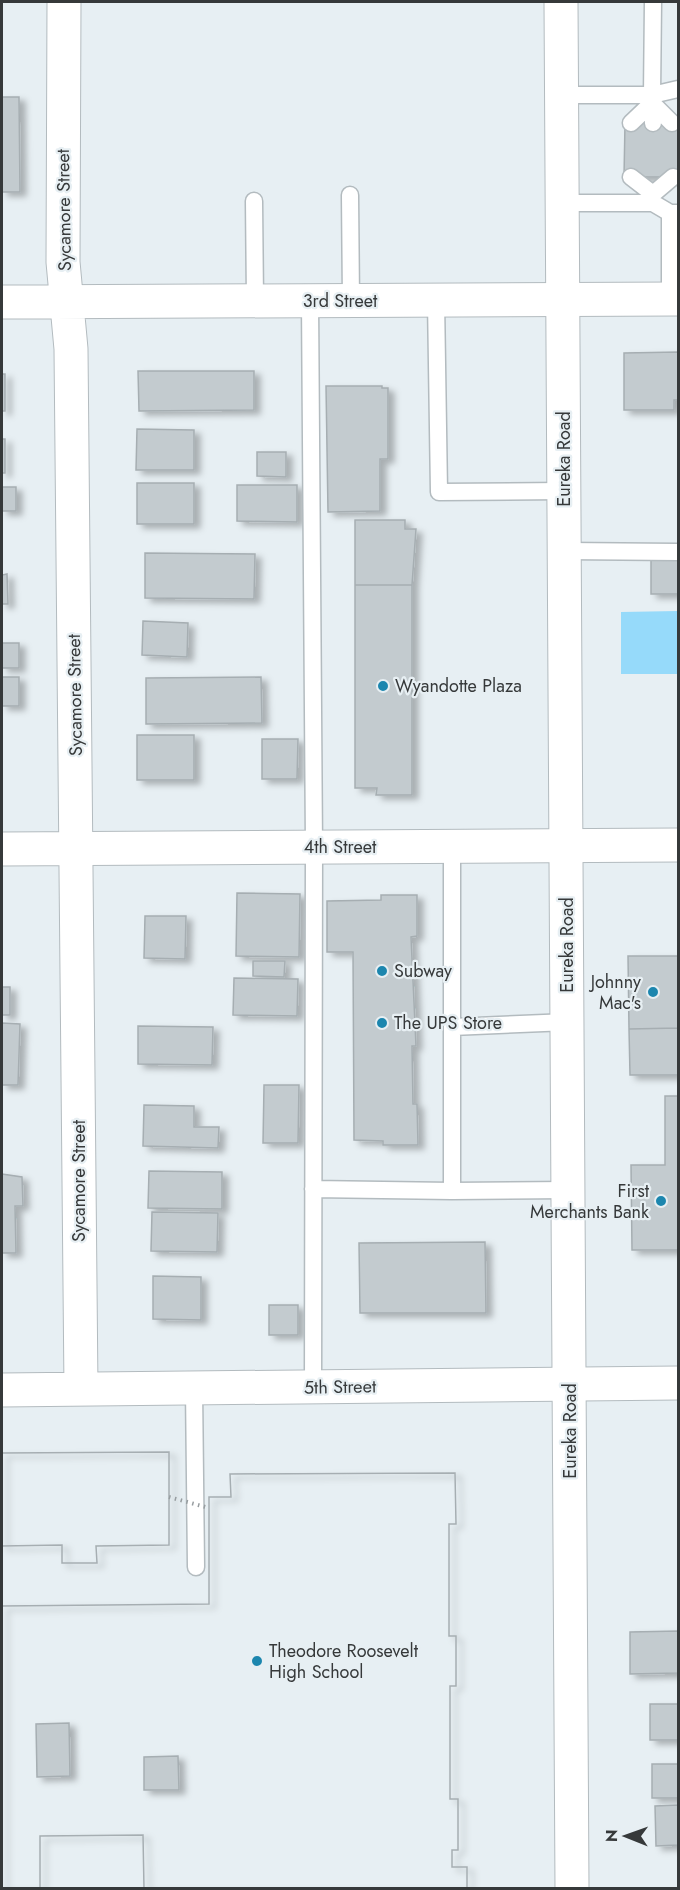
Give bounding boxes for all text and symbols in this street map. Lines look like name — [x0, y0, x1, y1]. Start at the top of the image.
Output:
street label: Sycamore Street — [50, 148, 78, 271]
street label: 3rd Street — [303, 288, 378, 314]
street label: Eureka Road — [551, 411, 577, 507]
street label: Sycamore Street — [61, 633, 89, 756]
place label: Wyandotte Plaza — [395, 673, 522, 699]
marker: Wyandotte Plaza — [376, 679, 390, 693]
street label: 4th Street — [304, 834, 377, 860]
street label: Eureka Road — [554, 897, 580, 993]
place label: Subway — [394, 958, 452, 984]
marker: Subway — [375, 964, 389, 978]
place label: Johnny Mac's — [589, 969, 641, 1016]
marker: Johnny Mac's — [646, 985, 660, 999]
place label: The UPS Store — [394, 1010, 502, 1036]
marker: The UPS Store — [375, 1016, 389, 1030]
street label: Sycamore Street — [66, 1119, 92, 1242]
place label: First Merchants Bank — [530, 1178, 650, 1225]
marker: First Merchants Bank — [654, 1194, 668, 1208]
street label: 5th Street — [304, 1373, 377, 1401]
street label: Eureka Road — [557, 1383, 583, 1479]
place label: Theodore Roosevelt High School — [269, 1638, 419, 1685]
marker: Theodore Roosevelt High School — [250, 1654, 264, 1668]
north arrow — [596, 1806, 656, 1866]
text: N — [600, 1829, 623, 1842]

